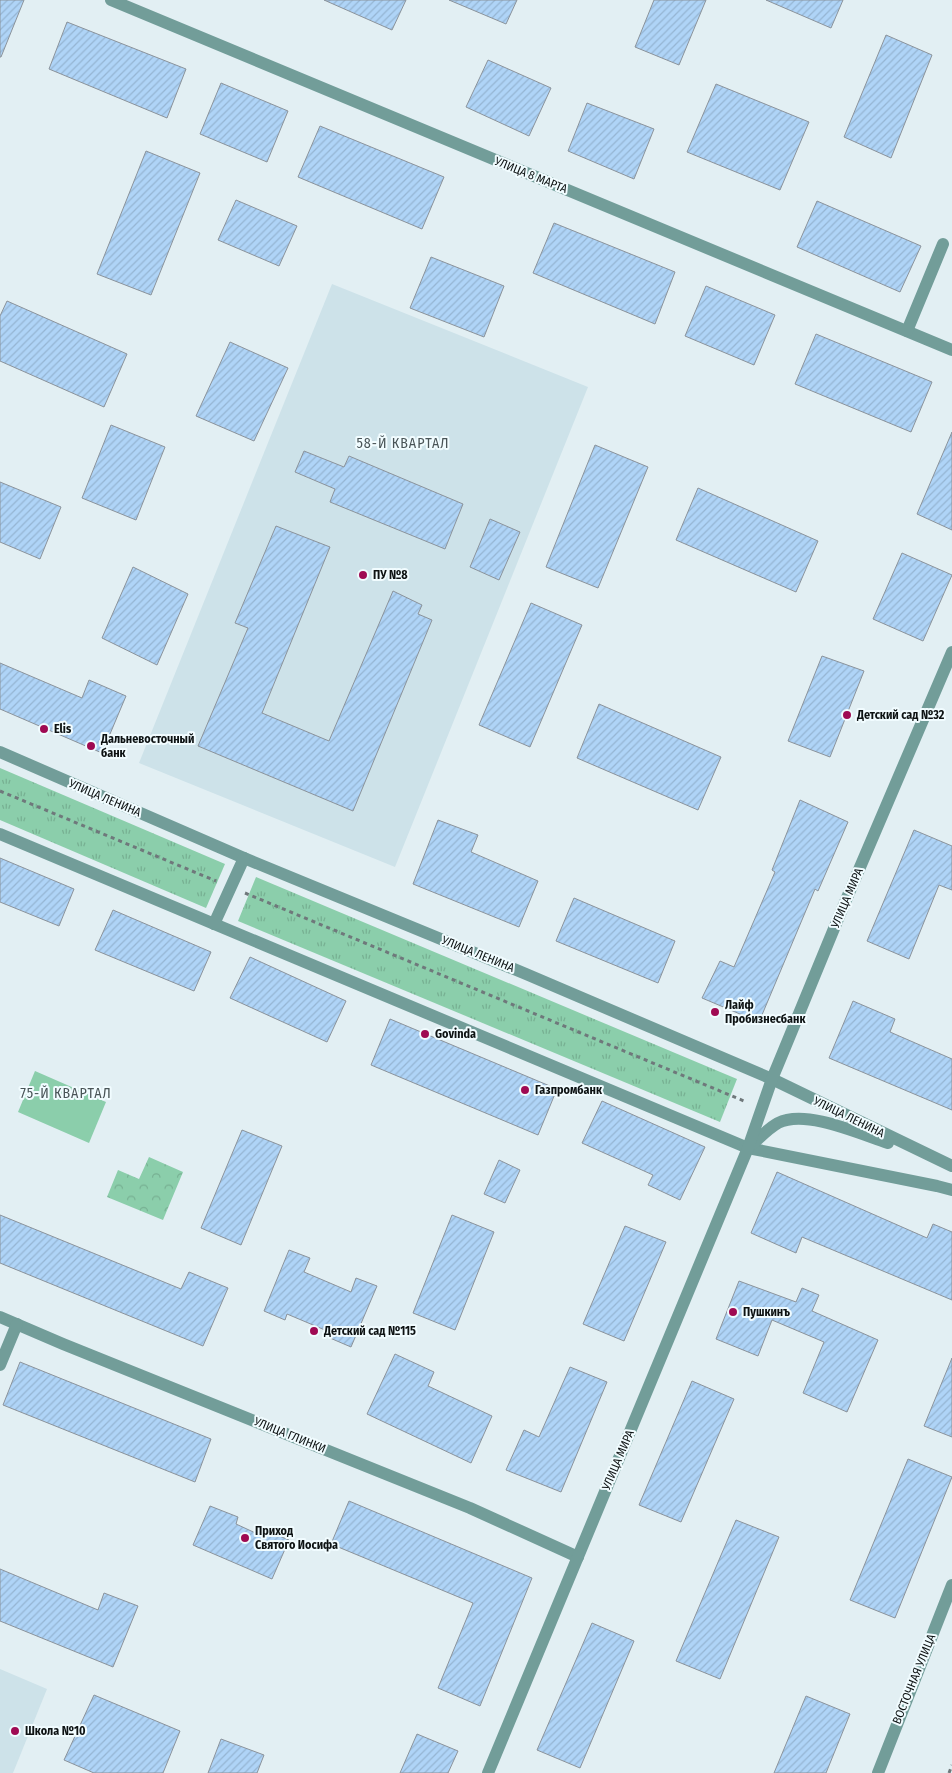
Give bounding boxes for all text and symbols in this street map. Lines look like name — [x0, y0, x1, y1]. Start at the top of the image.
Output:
street label: УЛИЦА 8 МАРТА — [492, 154, 570, 196]
district label: 58-Й КВАРТАЛ — [356, 435, 450, 452]
place label: ПУ №8 — [373, 568, 408, 582]
marker: ПУ №8 — [357, 569, 369, 581]
place label: Детский сад №32 — [856, 708, 945, 722]
marker: Детский сад №32 — [841, 709, 853, 721]
place label: Elis — [54, 722, 72, 736]
marker: Elis — [38, 723, 50, 735]
place label: Дальневосточный банк — [100, 732, 194, 760]
marker: Дальневосточный банк — [85, 740, 97, 752]
street label: УЛИЦА ЛЕНИНА — [66, 776, 144, 820]
street label: УЛИЦА МИРА — [828, 865, 866, 931]
street label: УЛИЦА ЛЕНИНА — [439, 933, 517, 975]
place label: Лайф Пробизнесбанк — [725, 998, 806, 1026]
marker: Лайф Пробизнесбанк — [709, 1006, 721, 1018]
place label: Govinda — [435, 1027, 476, 1041]
marker: Govinda — [419, 1028, 431, 1040]
place label: Газпромбанк — [535, 1083, 603, 1097]
marker: Газпромбанк — [519, 1084, 531, 1096]
district label: 75-Й КВАРТАЛ — [20, 1085, 112, 1102]
street label: УЛИЦА ЛЕНИНА — [810, 1093, 887, 1140]
place label: Пушкинъ — [743, 1305, 790, 1319]
marker: Пушкинъ — [727, 1306, 739, 1318]
place label: Детский сад №115 — [323, 1324, 416, 1338]
marker: Детский сад №115 — [308, 1325, 320, 1337]
street label: УЛИЦА ГЛИНКИ — [251, 1414, 328, 1456]
street label: УЛИЦА МИРА — [599, 1427, 637, 1493]
place label: Приход Святого Иосифа — [255, 1524, 338, 1552]
marker: Приход Святого Иосифа — [239, 1532, 251, 1544]
street label: ВОСТОЧНАЯ УЛИЦА — [890, 1631, 939, 1726]
place label: Школа №10 — [25, 1724, 86, 1738]
marker: Школа №10 — [9, 1725, 21, 1737]

